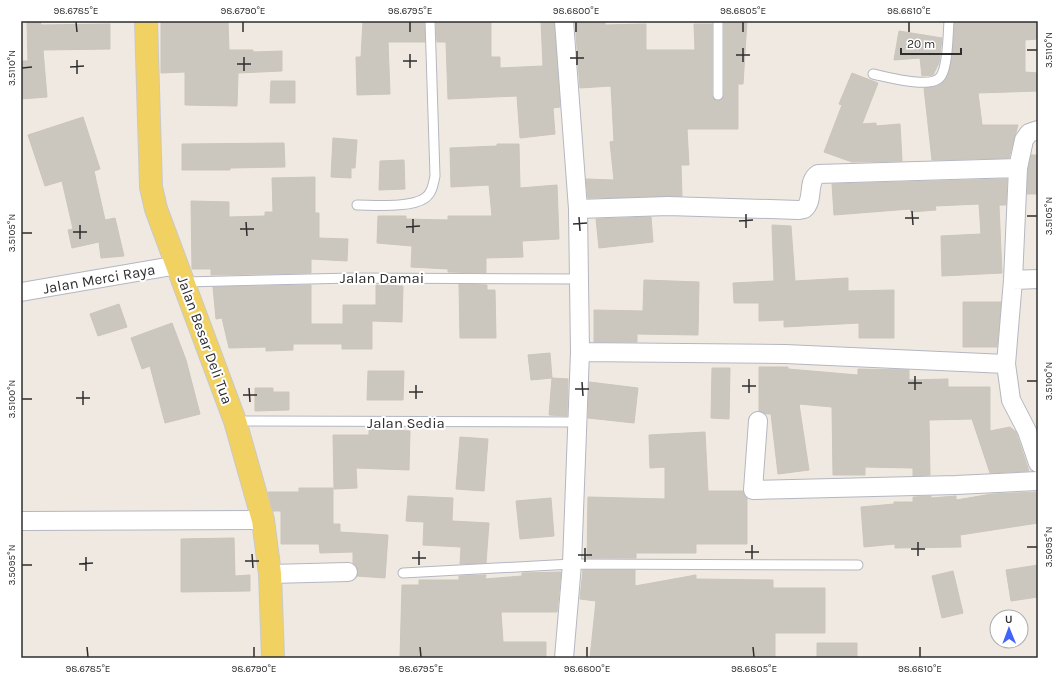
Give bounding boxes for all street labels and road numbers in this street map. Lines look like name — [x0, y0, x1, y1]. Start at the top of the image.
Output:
street label: Jalan Merci Raya — [41, 260, 157, 298]
street label: Jalan Damai — [340, 269, 424, 287]
street label: Jalan Besar Deli Tua — [173, 273, 237, 407]
street label: Jalan Sedia — [367, 414, 445, 432]

